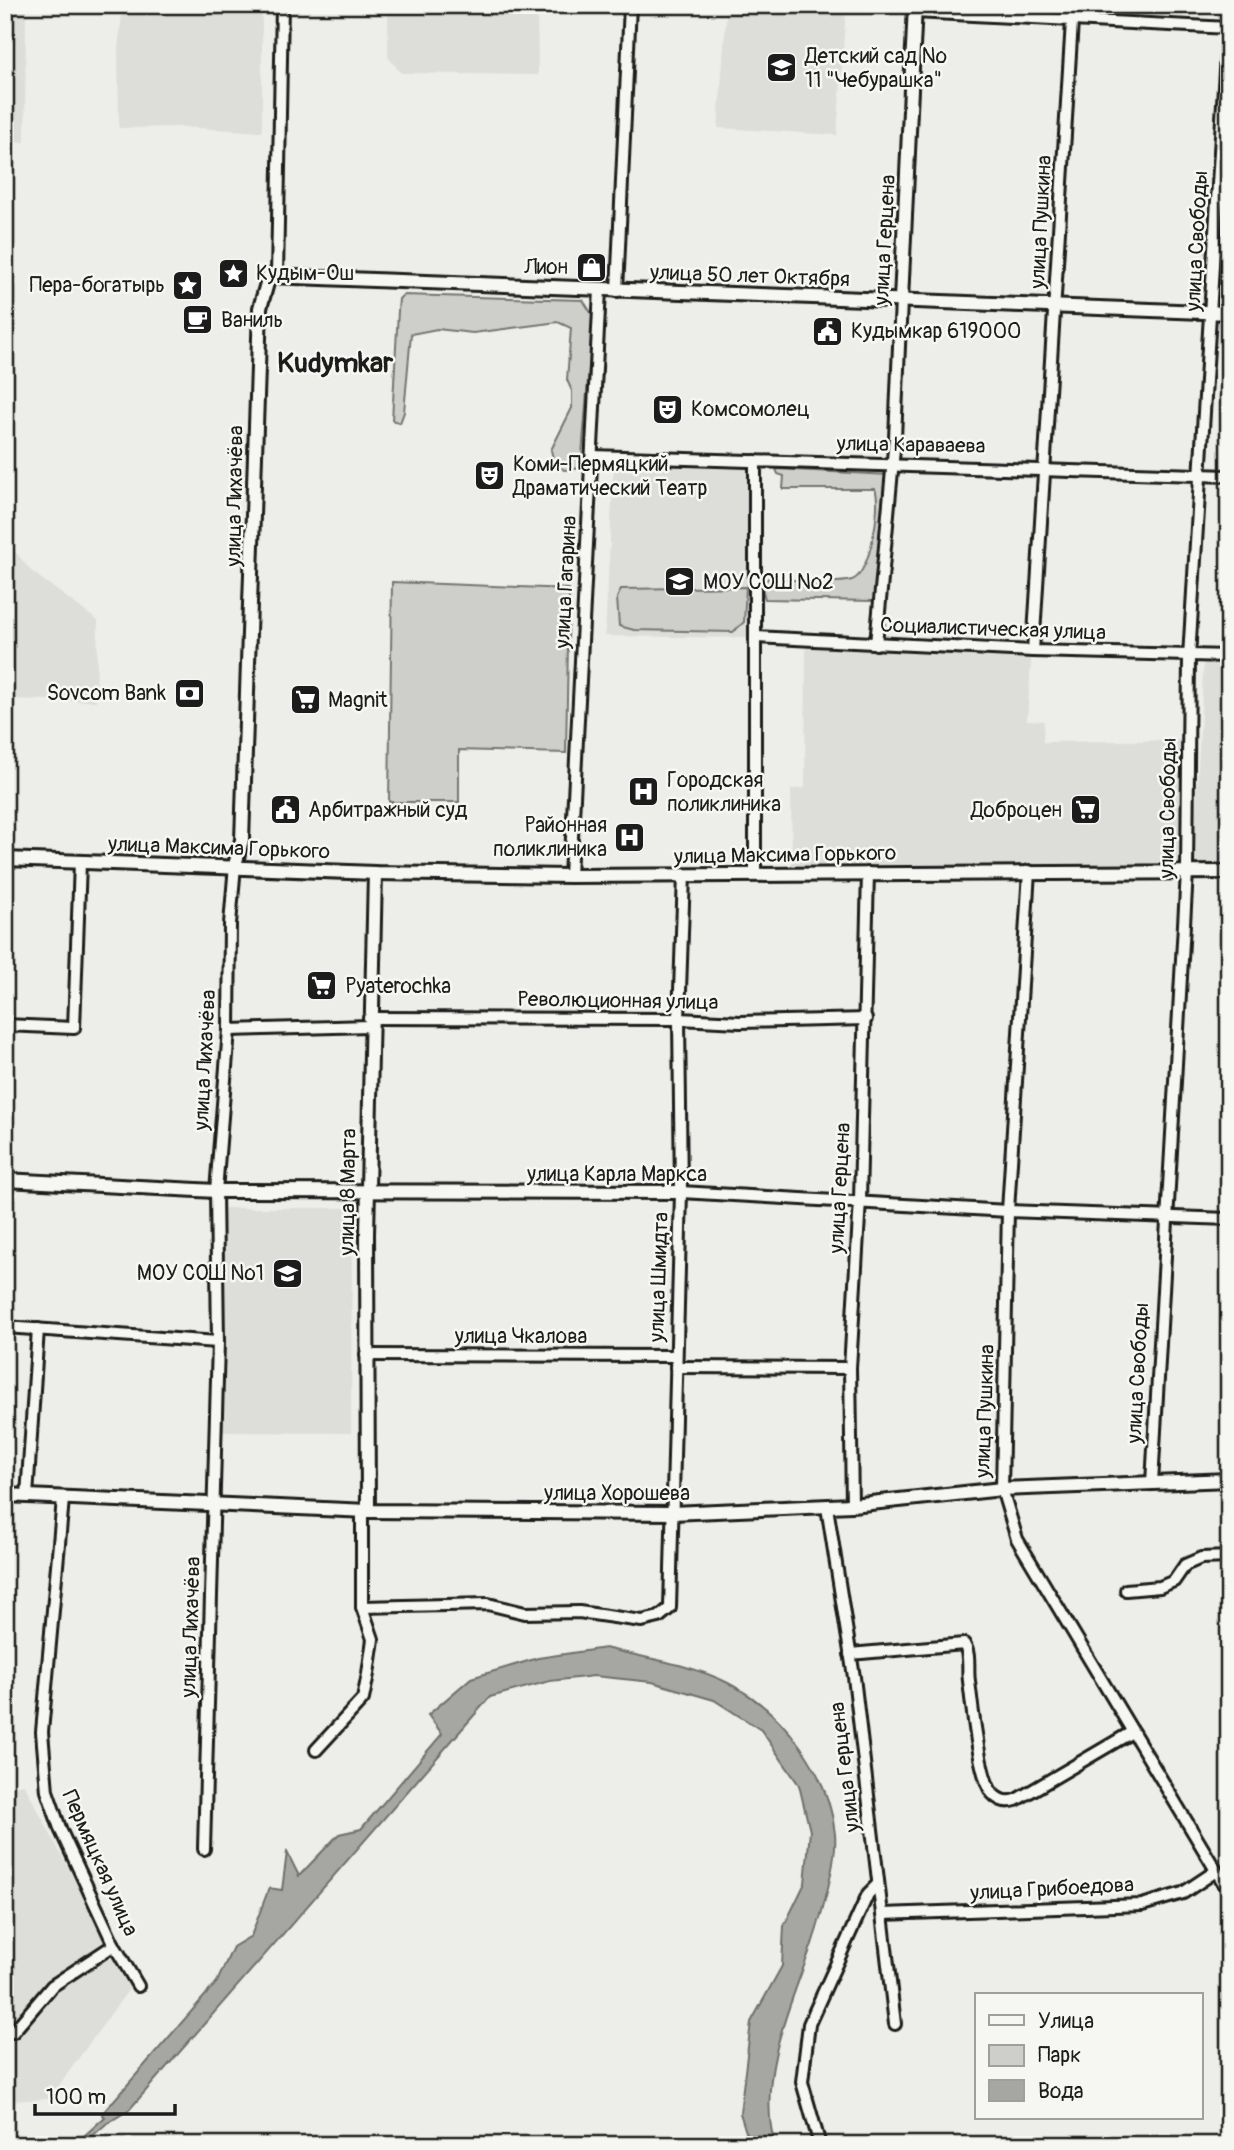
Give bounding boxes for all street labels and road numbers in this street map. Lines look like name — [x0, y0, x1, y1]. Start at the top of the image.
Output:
street label: улица Пушкина — [1024, 155, 1058, 290]
street label: улица Свободы — [1180, 170, 1214, 313]
street label: улица Герцена — [868, 174, 902, 307]
street label: улица 50 лет Октября — [649, 259, 850, 293]
street label: улица Лихачёва — [220, 425, 250, 568]
street label: улица Караваева — [835, 430, 986, 460]
street label: улица Гагарина — [549, 515, 583, 650]
street label: Социалистическая улица — [880, 612, 1106, 646]
street label: улица Свободы — [1153, 737, 1183, 880]
street label: улица Максима Горького — [106, 831, 331, 865]
street label: улица Максима Горького — [673, 840, 896, 870]
street label: Революционная улица — [517, 986, 719, 1016]
street label: улица Лихачёва — [188, 989, 222, 1132]
street label: улица Герцена — [823, 1122, 857, 1255]
street label: улица 8 Марта — [333, 1128, 363, 1257]
street label: улица Карла Маркса — [526, 1161, 707, 1188]
street label: улица Шмидта — [643, 1212, 675, 1343]
street label: улица Свободы — [1121, 1302, 1155, 1445]
street label: улица Чкалова — [454, 1323, 587, 1350]
street label: улица Пушкина — [969, 1344, 1001, 1479]
street label: улица Хорошева — [543, 1480, 690, 1507]
street label: улица Лихачёва — [175, 1556, 207, 1699]
street label: улица Герцена — [824, 1700, 866, 1835]
street label: Пермяцкая улица — [56, 1786, 144, 1940]
street label: улица Грибоедова — [968, 1871, 1135, 1907]

